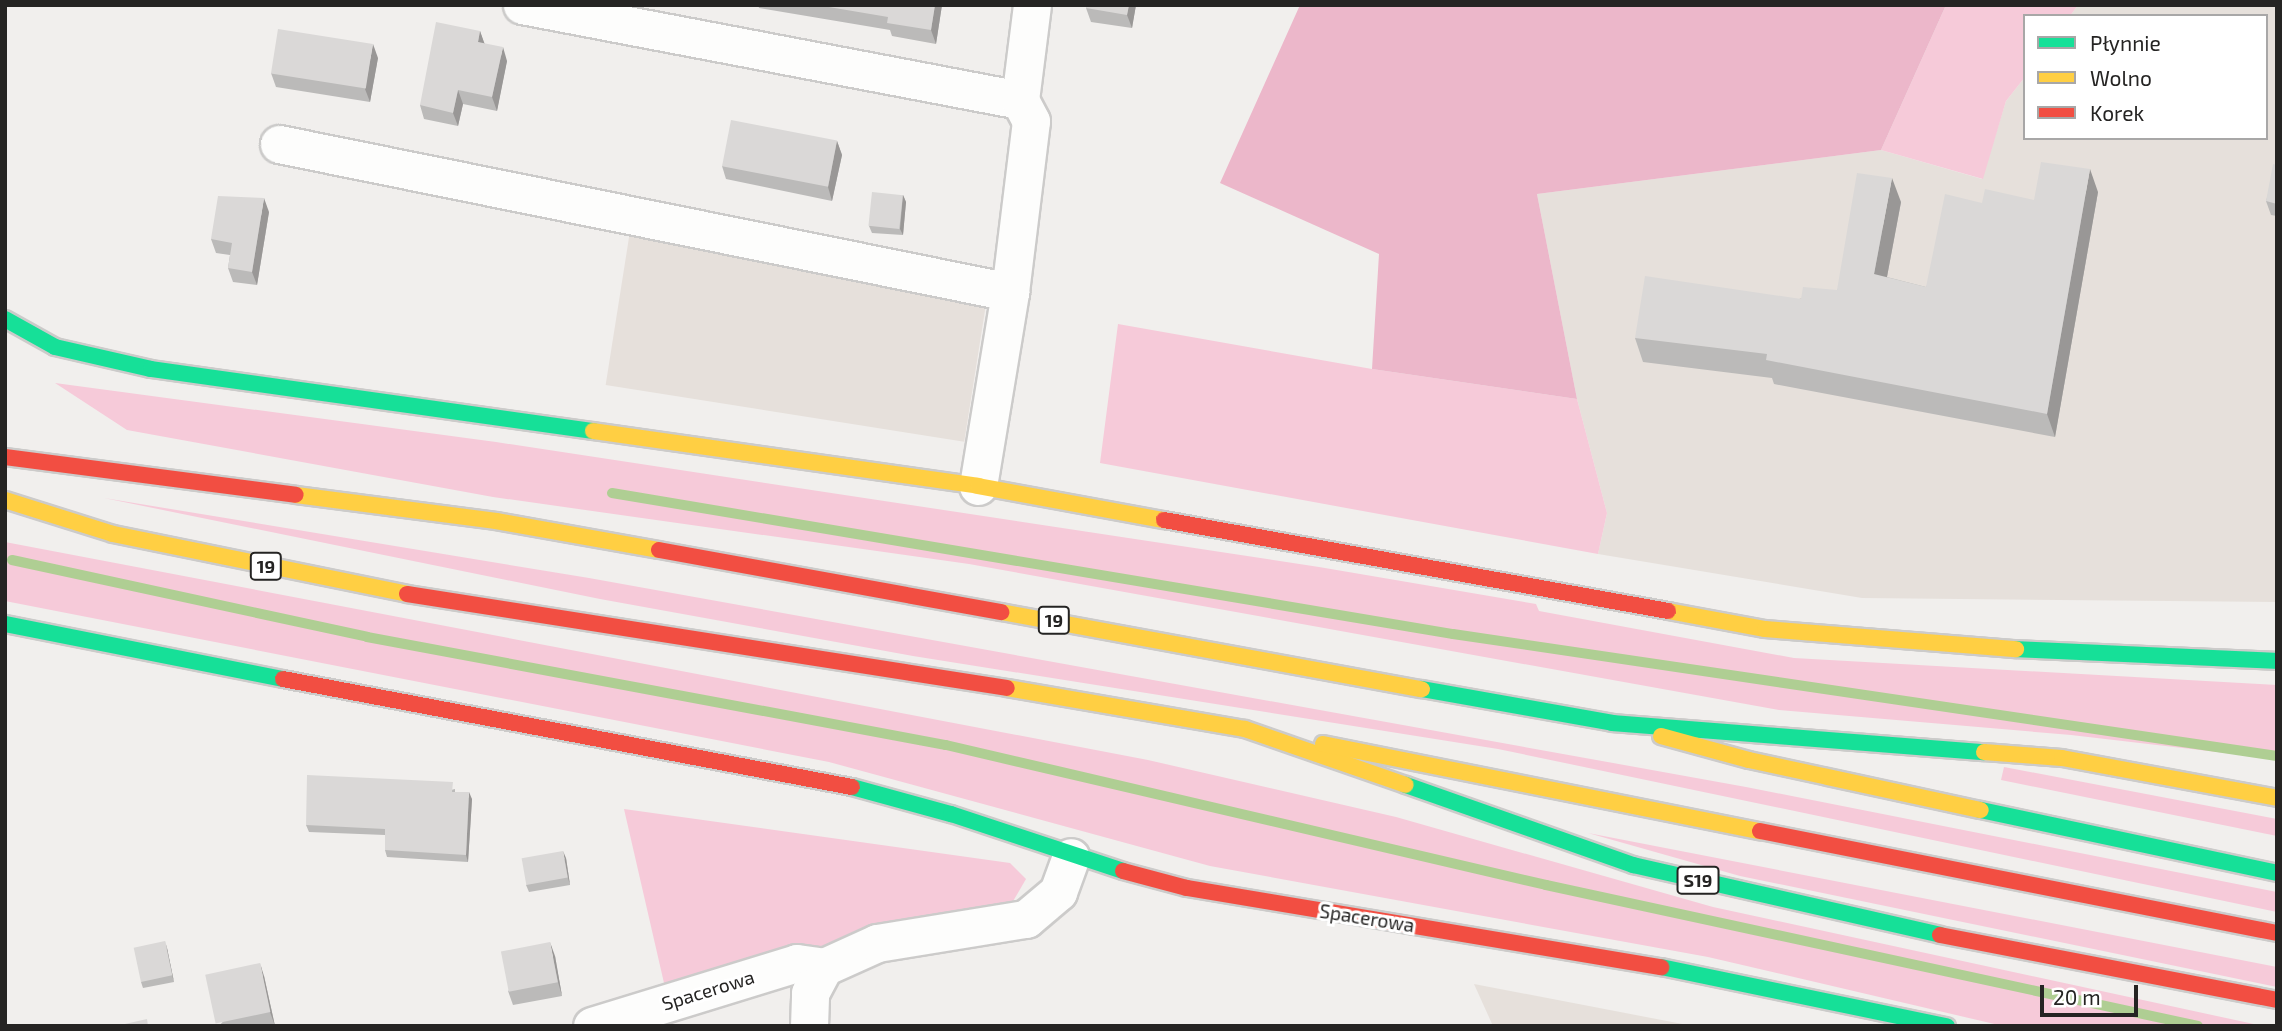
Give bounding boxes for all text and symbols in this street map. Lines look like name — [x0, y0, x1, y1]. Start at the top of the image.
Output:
legend — [2023, 14, 2268, 140]
text: Płynnie — [2090, 30, 2161, 55]
text: Wolno — [2090, 65, 2152, 90]
text: Korek — [2090, 100, 2144, 125]
road number: 19 — [248, 552, 284, 580]
road number: 19 — [1036, 606, 1072, 634]
road number: S19 — [1675, 866, 1721, 894]
street label: Spacerowa — [1318, 899, 1416, 937]
street label: Spacerowa — [659, 965, 757, 1015]
scale bar — [2044, 972, 2142, 1016]
text: 20 m — [2053, 984, 2101, 1009]

